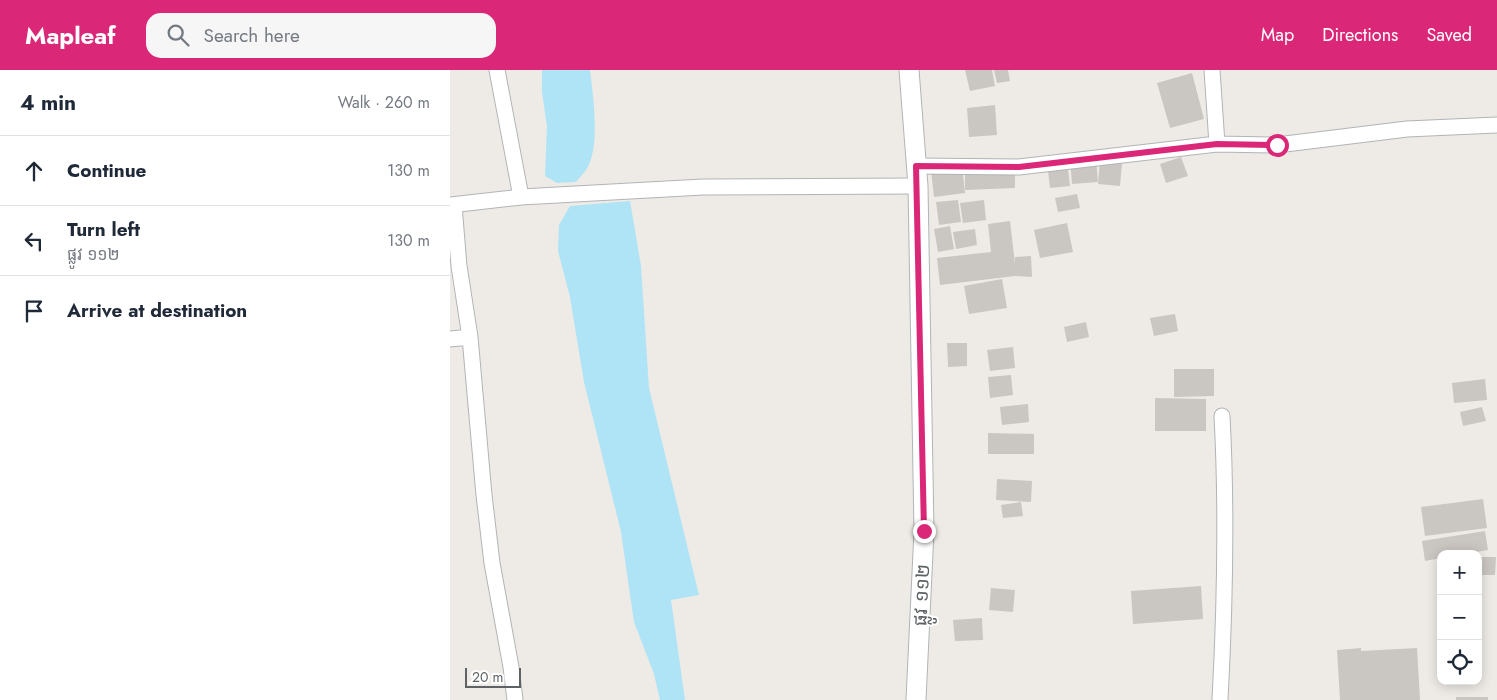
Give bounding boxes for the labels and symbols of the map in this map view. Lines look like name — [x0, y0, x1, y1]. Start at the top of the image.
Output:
route start — [1266, 134, 1289, 157]
route end — [913, 520, 936, 543]
street label: ផ្លូវ ១១២ — [906, 563, 940, 627]
scale bar — [465, 665, 521, 688]

